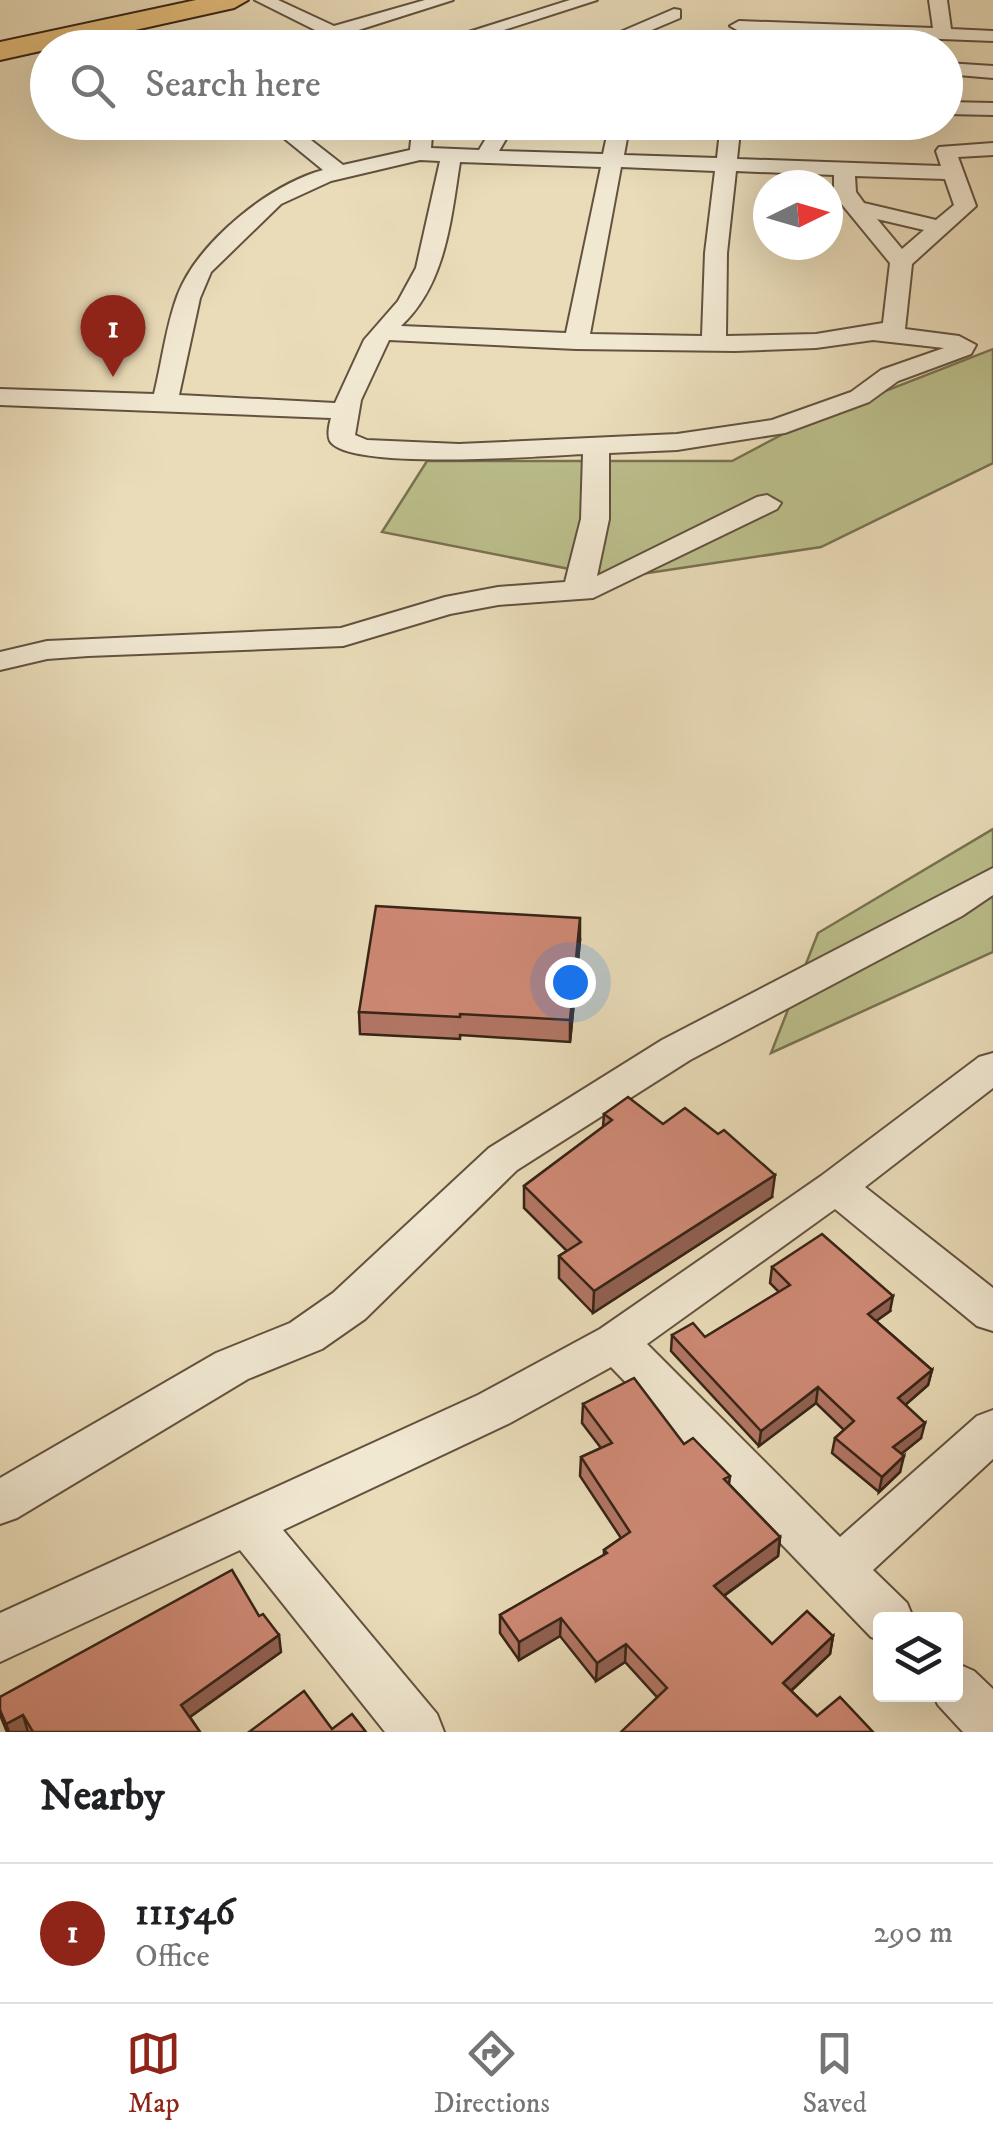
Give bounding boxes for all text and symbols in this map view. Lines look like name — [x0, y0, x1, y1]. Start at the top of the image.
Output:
search box — [30, 30, 963, 140]
icon: search — [65, 58, 120, 113]
text: Search here — [145, 61, 321, 109]
north arrow — [753, 170, 843, 260]
pin: 1 — [80, 294, 146, 377]
your location — [545, 957, 596, 1008]
map controls — [873, 1612, 963, 1702]
button: layers — [873, 1612, 963, 1702]
text: Nearby — [40, 1771, 164, 1823]
text: 111546 — [135, 1889, 235, 1937]
text: 1 — [67, 1913, 78, 1953]
text: 290 m — [873, 1913, 953, 1953]
text: Office — [135, 1937, 210, 1977]
tab: Map — [126, 2026, 181, 2121]
tab: Directions — [434, 2026, 550, 2121]
tab: Saved — [802, 2026, 867, 2121]

